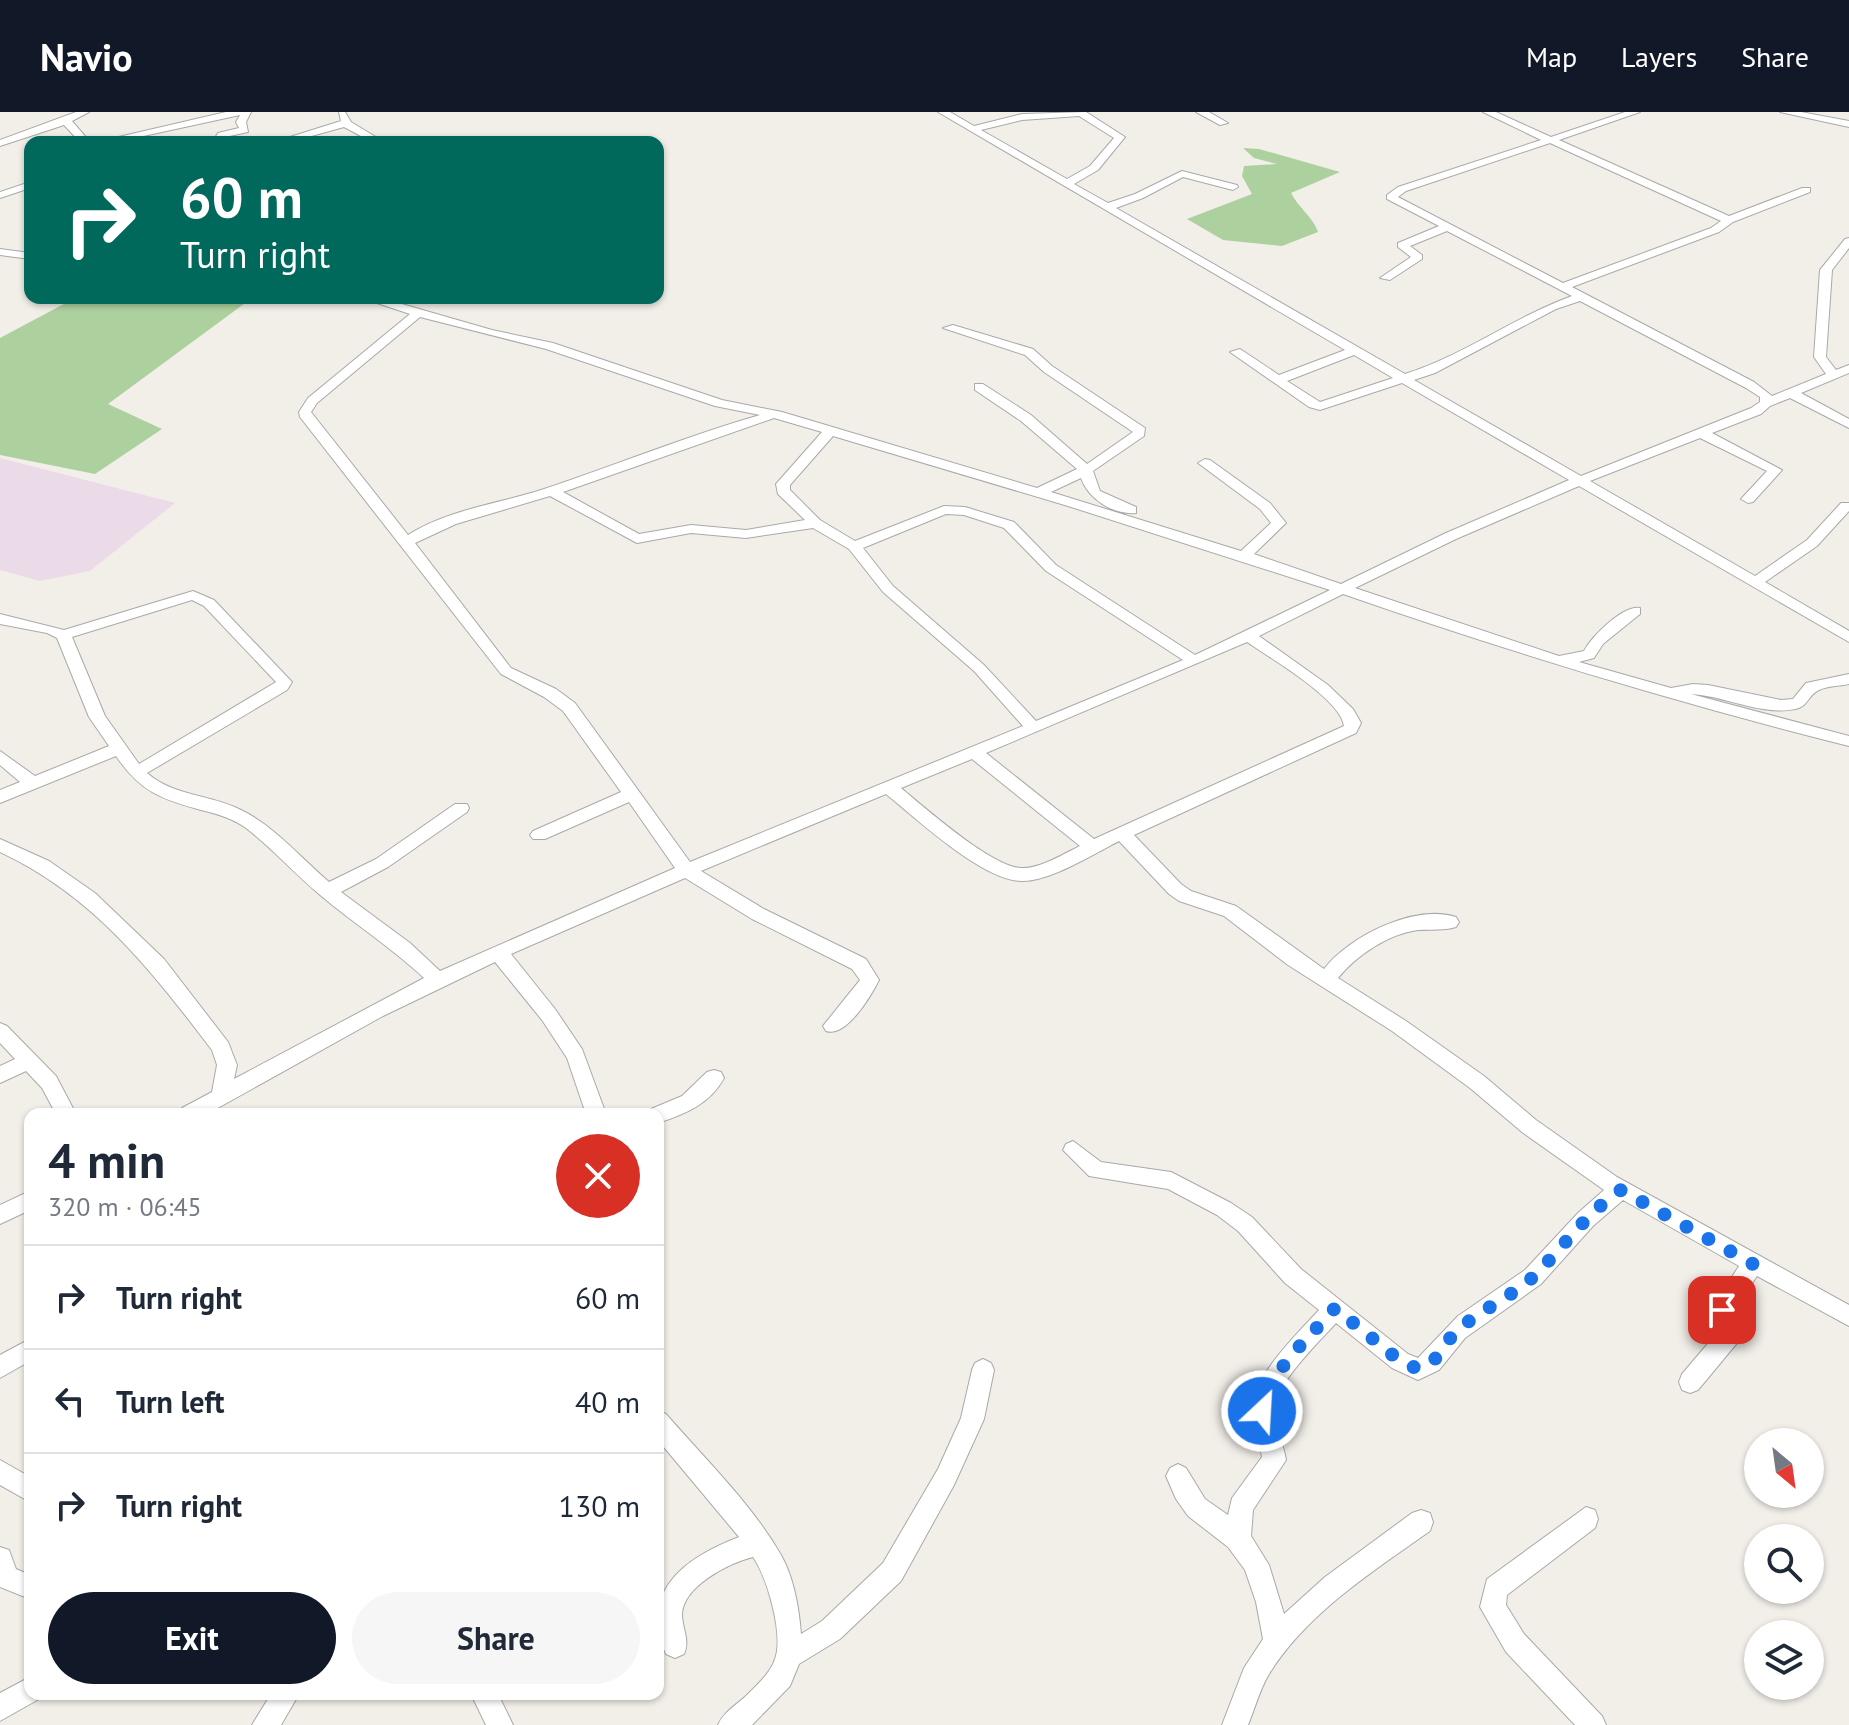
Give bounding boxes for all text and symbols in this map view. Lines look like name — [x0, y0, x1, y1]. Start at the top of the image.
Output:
text: Navio — [40, 32, 133, 81]
text: Map — [1526, 38, 1577, 75]
text: Layers — [1621, 38, 1697, 75]
text: Share — [1741, 38, 1809, 75]
text: 60 m — [180, 161, 303, 233]
icon: right — [48, 168, 152, 272]
text: Turn right — [180, 231, 330, 278]
text: 4 min — [48, 1129, 165, 1191]
button: close — [556, 1134, 640, 1218]
text: 320 m · 06:45 — [48, 1190, 202, 1223]
icon: right — [48, 1275, 92, 1319]
pin — [1688, 1276, 1756, 1344]
text: Turn right — [116, 1278, 242, 1317]
text: 60 m — [575, 1278, 640, 1317]
icon: arrive — [1700, 1288, 1744, 1332]
position arrow — [1220, 1369, 1304, 1453]
icon: left — [48, 1379, 92, 1423]
text: Turn left — [116, 1382, 224, 1421]
text: 40 m — [575, 1382, 640, 1421]
north arrow — [1744, 1428, 1824, 1508]
map controls — [1744, 1428, 1824, 1700]
icon: right — [48, 1483, 92, 1527]
text: Turn right — [116, 1486, 242, 1525]
text: 130 m — [559, 1486, 640, 1525]
button: search — [1744, 1524, 1824, 1604]
button: Exit — [48, 1592, 336, 1684]
button: Share — [352, 1592, 640, 1684]
button: layers — [1744, 1620, 1824, 1700]

